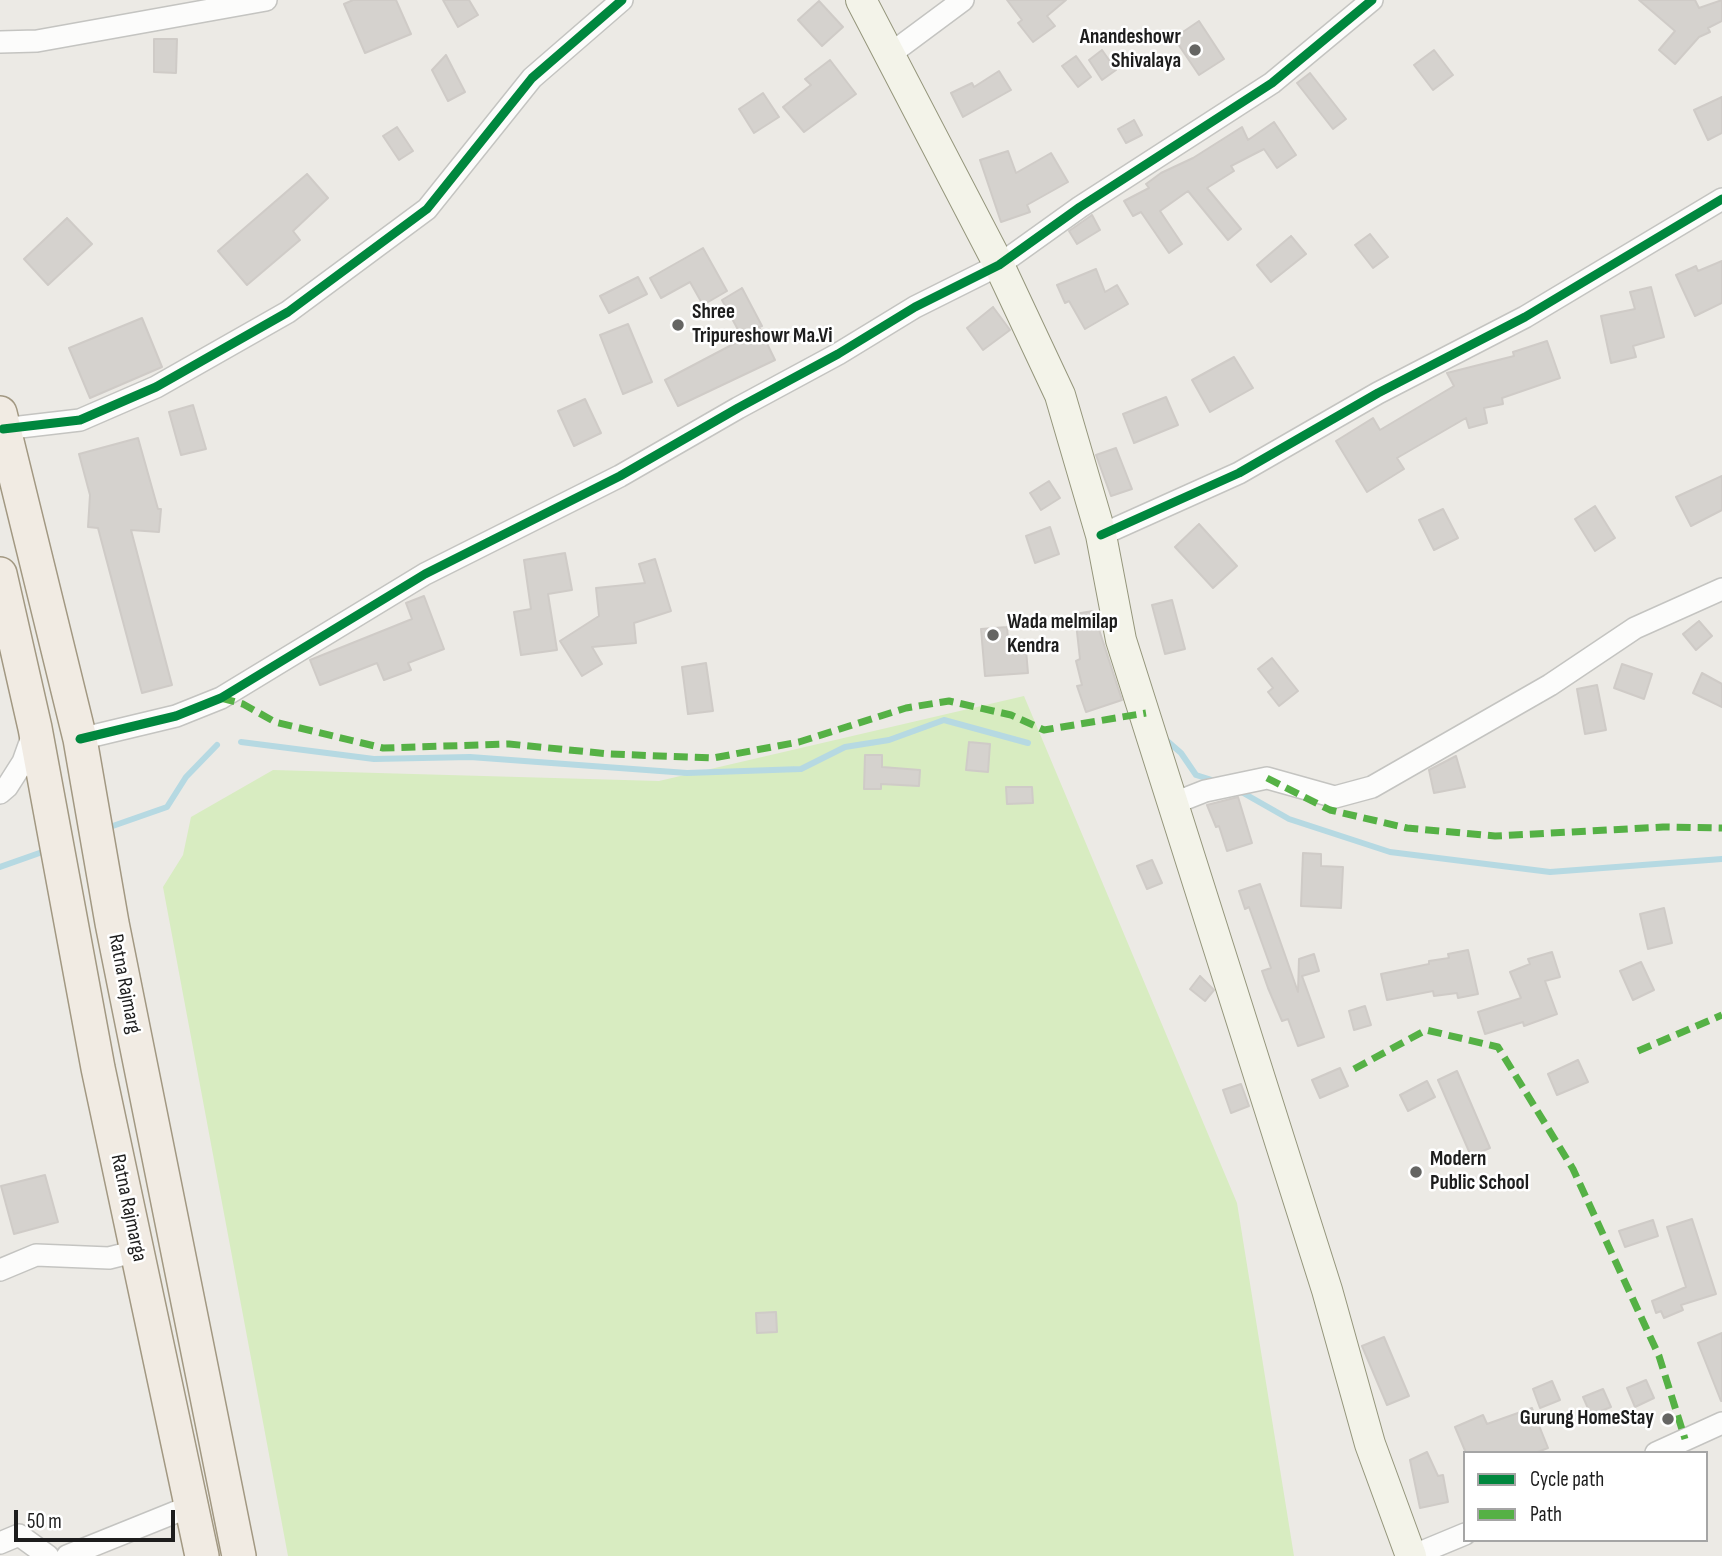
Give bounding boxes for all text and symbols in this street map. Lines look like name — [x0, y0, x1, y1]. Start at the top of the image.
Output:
place label: Anandeshowr Shivalaya — [1080, 25, 1181, 75]
marker: Anandeshowr Shivalaya — [1187, 42, 1203, 58]
place label: Shree Tripureshowr Ma.Vi — [692, 300, 833, 350]
marker: Shree Tripureshowr Ma.Vi — [670, 317, 686, 333]
place label: Wada melmilap Kendra — [1007, 610, 1118, 660]
marker: Wada melmilap Kendra — [985, 627, 1001, 643]
street label: Ratna Rajmarg — [102, 932, 146, 1036]
place label: Modern Public School — [1430, 1147, 1529, 1197]
street label: Ratna Rajmarga — [104, 1152, 152, 1264]
marker: Modern Public School — [1408, 1164, 1424, 1180]
place label: Gurung HomeStay — [1520, 1406, 1654, 1432]
marker: Gurung HomeStay — [1660, 1411, 1676, 1427]
legend — [1463, 1451, 1708, 1542]
text: Cycle path — [1530, 1467, 1604, 1492]
scale bar — [18, 1496, 178, 1540]
text: Path — [1530, 1502, 1562, 1527]
text: 50 m — [27, 1509, 62, 1534]

